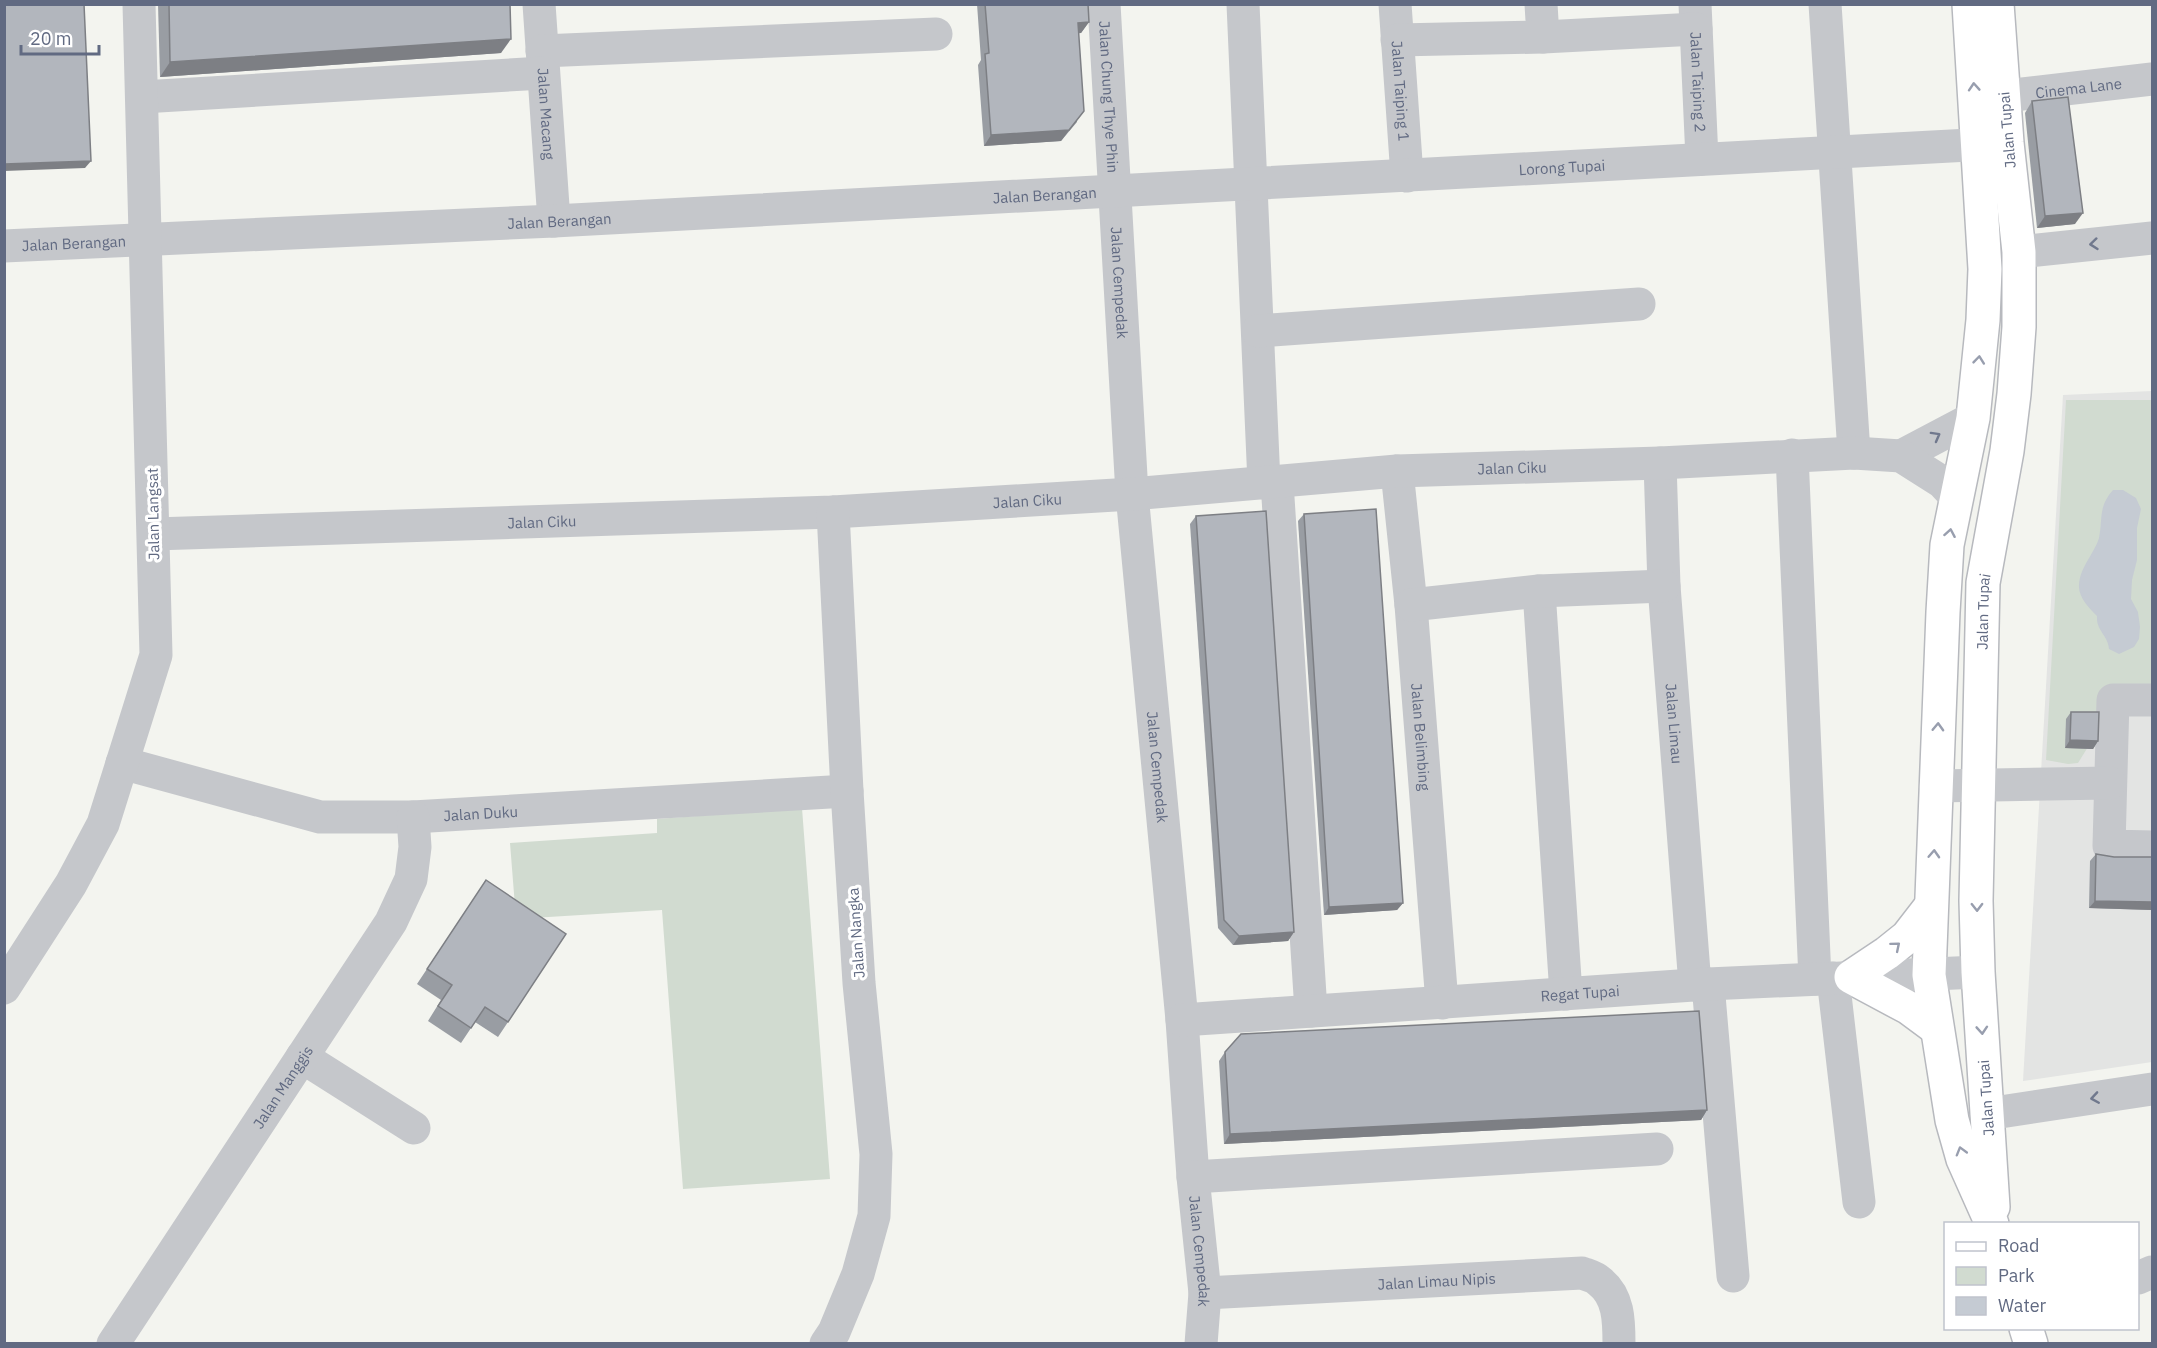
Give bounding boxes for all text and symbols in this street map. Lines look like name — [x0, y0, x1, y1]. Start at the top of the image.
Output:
scale bar — [21, 18, 99, 56]
street label: Jalan Chung Thye Phin — [1095, 20, 1123, 173]
text: 20 m — [30, 27, 72, 50]
street label: Jalan Taiping 2 — [1687, 31, 1710, 133]
street label: Jalan Taiping 1 — [1388, 40, 1414, 142]
street label: Jalan Macang — [534, 67, 559, 160]
street label: Cinema Lane — [2034, 73, 2123, 102]
one-way arrow — [1968, 83, 1981, 92]
street label: Jalan Tupai — [1994, 91, 2020, 169]
street label: Lorong Tupai — [1518, 155, 1606, 179]
street label: Jalan Berangan — [992, 182, 1097, 207]
street label: Jalan Berangan — [507, 208, 612, 233]
street label: Jalan Cempedak — [1107, 226, 1133, 339]
street label: Jalan Berangan — [21, 231, 126, 255]
one-way arrow — [2090, 237, 2099, 250]
one-way arrow — [1972, 355, 1985, 364]
one-way arrow — [1930, 432, 1941, 443]
street label: Jalan Ciku — [1477, 457, 1547, 478]
street label: Jalan Langsat — [143, 468, 163, 560]
street label: Jalan Ciku — [992, 489, 1062, 512]
street label: Jalan Ciku — [507, 511, 577, 532]
one-way arrow — [1943, 528, 1955, 537]
street label: Jalan Tupai — [1972, 572, 1994, 650]
street label: Jalan Belimbing — [1408, 682, 1435, 791]
street label: Jalan Limau — [1662, 683, 1687, 765]
street label: Jalan Cempedak — [1143, 710, 1173, 824]
one-way arrow — [1932, 723, 1945, 732]
street label: Jalan Duku — [443, 801, 519, 825]
one-way arrow — [1927, 850, 1940, 859]
street label: Jalan Nangka — [843, 887, 869, 979]
one-way arrow — [1970, 903, 1983, 912]
one-way arrow — [1889, 943, 1900, 954]
street label: Regat Tupai — [1540, 981, 1620, 1005]
one-way arrow — [1975, 1026, 1988, 1035]
street label: Jalan Manggis — [248, 1042, 317, 1132]
street label: Jalan Tupai — [1974, 1059, 1998, 1137]
one-way arrow — [2090, 1091, 2099, 1103]
one-way arrow — [1956, 1146, 1968, 1156]
street label: Jalan Cempedak — [1185, 1194, 1215, 1308]
legend — [1944, 1222, 2139, 1330]
text: Road — [1998, 1234, 2039, 1257]
text: Park — [1998, 1264, 2035, 1287]
street label: Jalan Limau Nipis — [1377, 1268, 1496, 1293]
text: Water — [1998, 1294, 2047, 1317]

